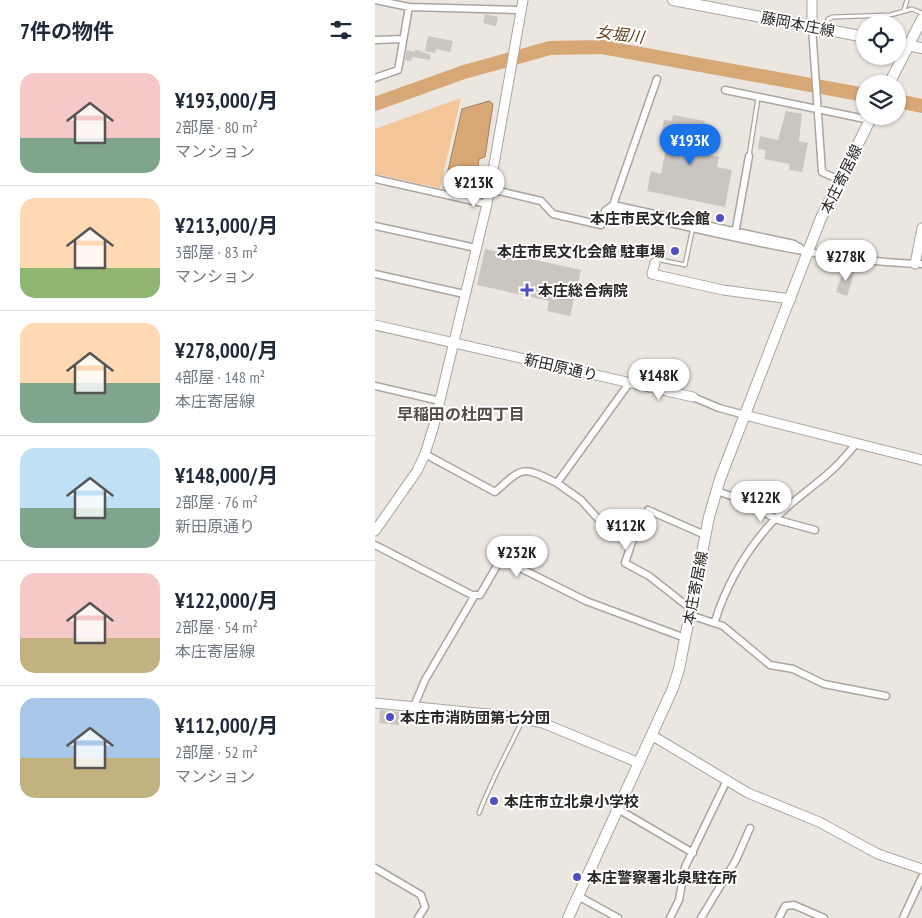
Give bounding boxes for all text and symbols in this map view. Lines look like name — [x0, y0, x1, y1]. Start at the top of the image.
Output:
street label: 藤岡本庄線 — [759, 8, 837, 40]
map controls — [856, 15, 906, 125]
button: locate — [856, 15, 906, 65]
icon: filters — [327, 16, 355, 44]
text: 7件の物件 — [20, 18, 114, 45]
water label: 女堀川 — [595, 21, 647, 47]
button: layers — [856, 75, 906, 125]
text: ¥193,000/月 — [175, 87, 278, 114]
icon: home — [60, 93, 120, 153]
text: 2部屋 · 80 m² — [175, 117, 258, 137]
pin: ¥193K — [655, 124, 725, 166]
text: ¥193K — [671, 130, 709, 150]
text: マンション — [175, 141, 255, 161]
street label: 本庄寄居線 — [816, 141, 866, 217]
pin: ¥213K — [439, 166, 509, 208]
text: ¥213K — [455, 172, 493, 192]
place label: 本庄市民文化会館 — [590, 209, 710, 228]
text: ¥213,000/月 — [175, 212, 278, 239]
marker: 本庄市民文化会館 — [714, 212, 726, 224]
icon: home — [60, 218, 120, 278]
pin: ¥278K — [811, 240, 881, 282]
text: 3部屋 · 83 m² — [175, 242, 258, 262]
place label: 本庄市民文化会館 駐車場 — [497, 242, 665, 261]
marker: 本庄市民文化会館 駐車場 — [669, 245, 681, 257]
text: ¥278K — [827, 246, 865, 266]
text: マンション — [175, 266, 255, 286]
place label: 本庄総合病院 — [538, 281, 628, 300]
marker: 本庄総合病院 — [520, 283, 534, 297]
text: ¥278,000/月 — [175, 337, 278, 364]
icon: home — [60, 343, 120, 403]
street label: 新田原通り — [522, 349, 600, 385]
pin: ¥148K — [624, 358, 694, 401]
text: ¥148K — [640, 365, 678, 385]
text: 4部屋 · 148 m² — [175, 367, 265, 387]
text: 本庄寄居線 — [175, 391, 255, 411]
district label: 早稲田の杜四丁目 — [397, 404, 525, 424]
text: ¥148,000/月 — [175, 462, 278, 489]
icon: home — [60, 468, 120, 528]
pin: ¥122K — [726, 480, 796, 523]
text: ¥122K — [742, 487, 780, 507]
text: 2部屋 · 76 m² — [175, 492, 258, 512]
pin: ¥112K — [591, 508, 661, 551]
text: ¥112K — [607, 515, 645, 535]
text: 新田原通り — [175, 516, 255, 536]
pin: ¥232K — [482, 536, 552, 578]
text: ¥232K — [498, 542, 536, 562]
street label: 本庄寄居線 — [679, 549, 711, 627]
text: ¥122,000/月 — [175, 587, 278, 614]
icon: home — [60, 593, 120, 653]
text: 2部屋 · 54 m² — [175, 617, 258, 637]
text: 本庄寄居線 — [175, 641, 255, 661]
place label: 本庄市消防団第七分団 — [400, 708, 550, 727]
marker: 本庄市消防団第七分団 — [384, 711, 396, 723]
text: ¥112,000/月 — [175, 712, 278, 739]
icon: home — [60, 718, 120, 778]
text: 2部屋 · 52 m² — [175, 742, 258, 762]
text: マンション — [175, 766, 255, 786]
place label: 本庄市立北泉小学校 — [504, 792, 639, 811]
marker: 本庄市立北泉小学校 — [488, 795, 500, 807]
place label: 本庄警察署北泉駐在所 — [587, 868, 737, 887]
marker: 本庄警察署北泉駐在所 — [571, 871, 583, 883]

